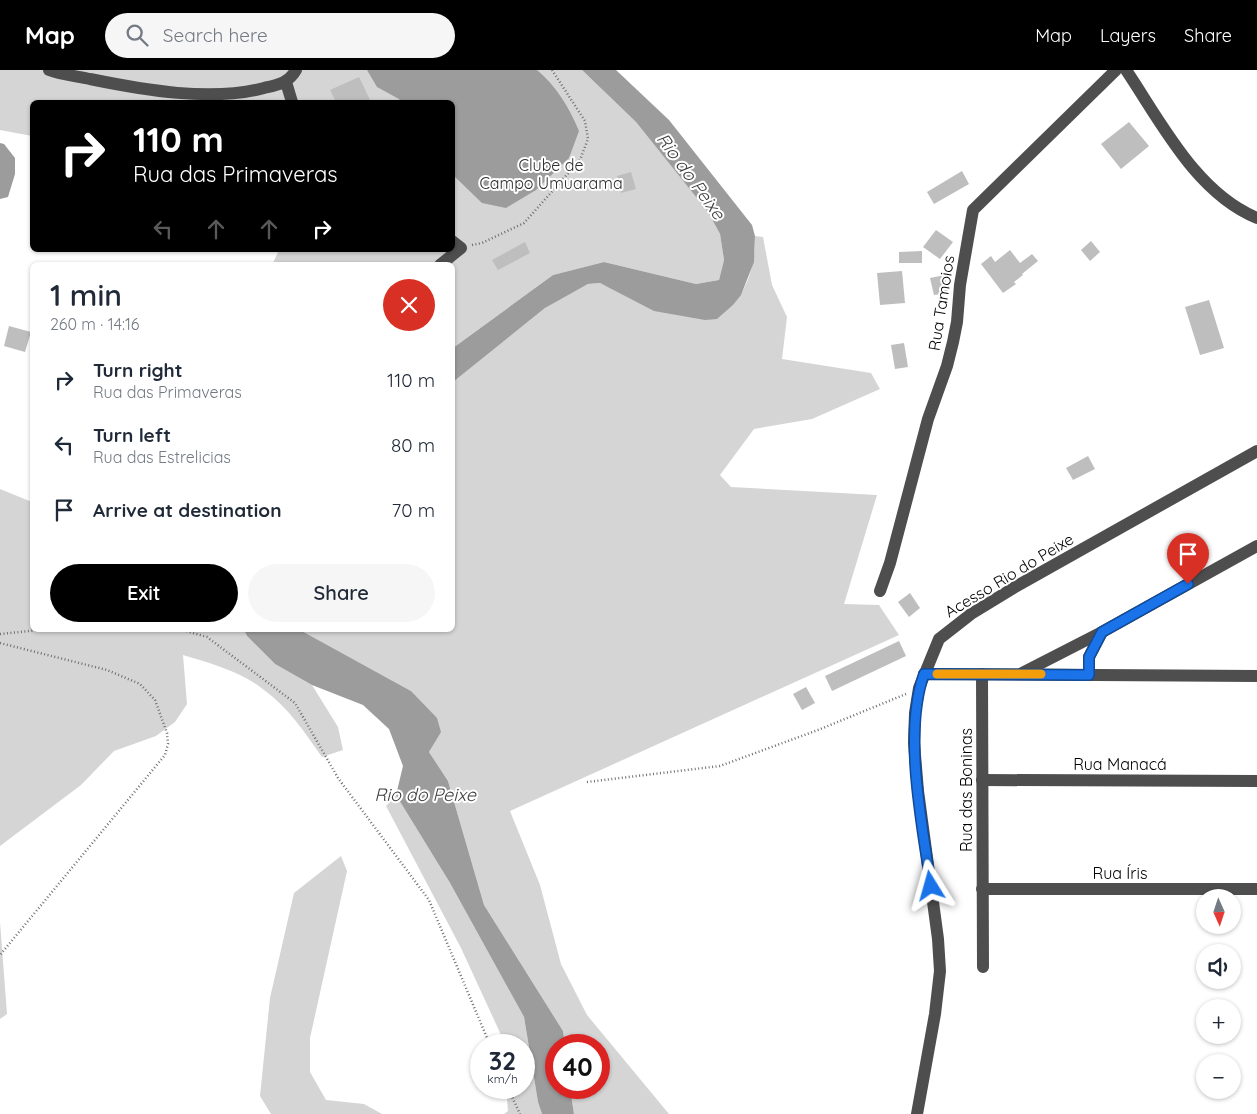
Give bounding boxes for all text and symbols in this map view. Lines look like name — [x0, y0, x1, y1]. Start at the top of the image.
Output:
search box — [105, 13, 455, 58]
text: Map — [25, 20, 75, 50]
icon: search — [123, 21, 151, 49]
text: Search here — [163, 23, 268, 47]
text: Map — [1035, 24, 1072, 47]
text: Layers — [1100, 24, 1156, 47]
text: Share — [1184, 24, 1232, 47]
text: 110 m — [133, 117, 224, 161]
icon: right — [50, 120, 115, 185]
water label: Rio do Peixe — [652, 128, 731, 225]
park label: Clube de Campo Umuarama — [479, 155, 623, 193]
text: Rua das Primaveras — [133, 160, 338, 188]
icon: left — [149, 215, 177, 243]
icon: ahead — [202, 215, 230, 243]
icon: ahead — [255, 215, 283, 243]
icon: right — [308, 215, 336, 243]
street label: Rua Tamoios — [924, 254, 958, 352]
text: 1 min — [50, 276, 122, 314]
button: close — [383, 279, 435, 331]
text: 260 m · 14:16 — [50, 314, 139, 334]
text: Turn right — [93, 358, 182, 382]
icon: right — [50, 366, 78, 394]
text: 110 m — [387, 368, 435, 392]
text: Rua das Primaveras — [93, 382, 242, 402]
text: Turn left — [93, 423, 171, 447]
icon: left — [50, 431, 78, 459]
text: 80 m — [391, 433, 435, 457]
text: Rua das Estrelicias — [93, 447, 231, 467]
icon: arrive — [50, 496, 78, 524]
text: Arrive at destination — [93, 498, 282, 522]
text: 70 m — [391, 498, 435, 522]
street label: Acesso Rio do Peixe — [941, 529, 1077, 621]
pin — [1167, 533, 1209, 584]
icon: arrive — [1174, 540, 1202, 568]
button: Exit — [50, 564, 238, 622]
button: Share — [248, 564, 435, 622]
street label: Rua das Boninas — [956, 728, 976, 852]
street label: Rua Manacá — [1073, 754, 1167, 774]
water label: Rio do Peixe — [374, 783, 477, 806]
position arrow — [904, 859, 956, 911]
street label: Rua Íris — [1093, 863, 1147, 883]
north arrow — [1196, 889, 1241, 934]
map controls — [1196, 889, 1241, 1099]
button: sound — [1196, 944, 1241, 989]
button: + — [1196, 999, 1241, 1044]
speed limit sign: 40 — [545, 1034, 610, 1099]
text: 32 — [489, 1045, 516, 1076]
button: − — [1196, 1054, 1241, 1099]
text: km/h — [487, 1071, 518, 1086]

